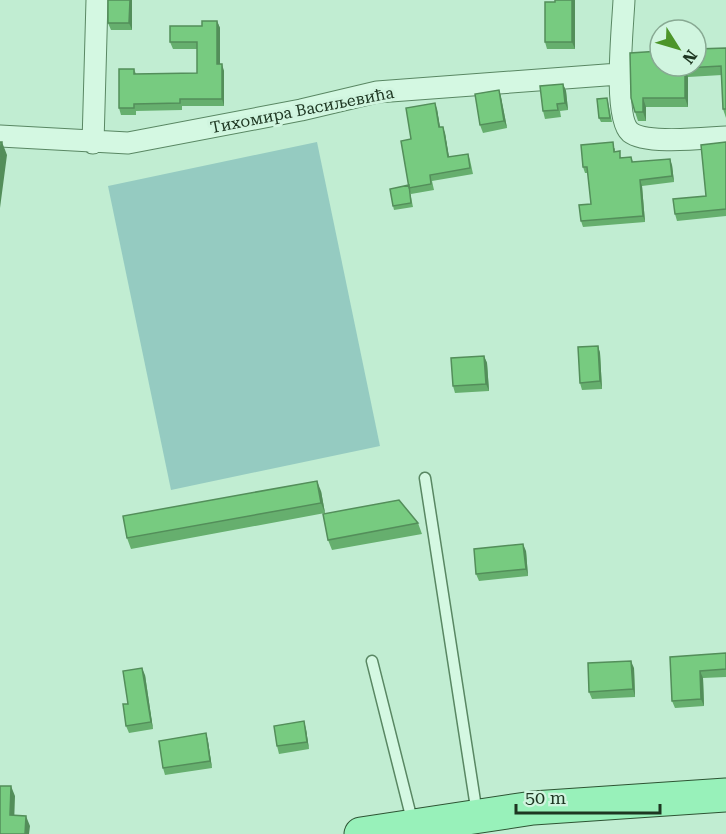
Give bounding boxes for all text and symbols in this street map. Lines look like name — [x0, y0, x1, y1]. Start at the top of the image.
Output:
north arrow — [648, 18, 708, 78]
text: N — [678, 46, 701, 67]
street label: Тихомира Васиљевића — [209, 83, 396, 137]
scale bar — [516, 777, 660, 815]
text: 50 m — [525, 787, 566, 808]

